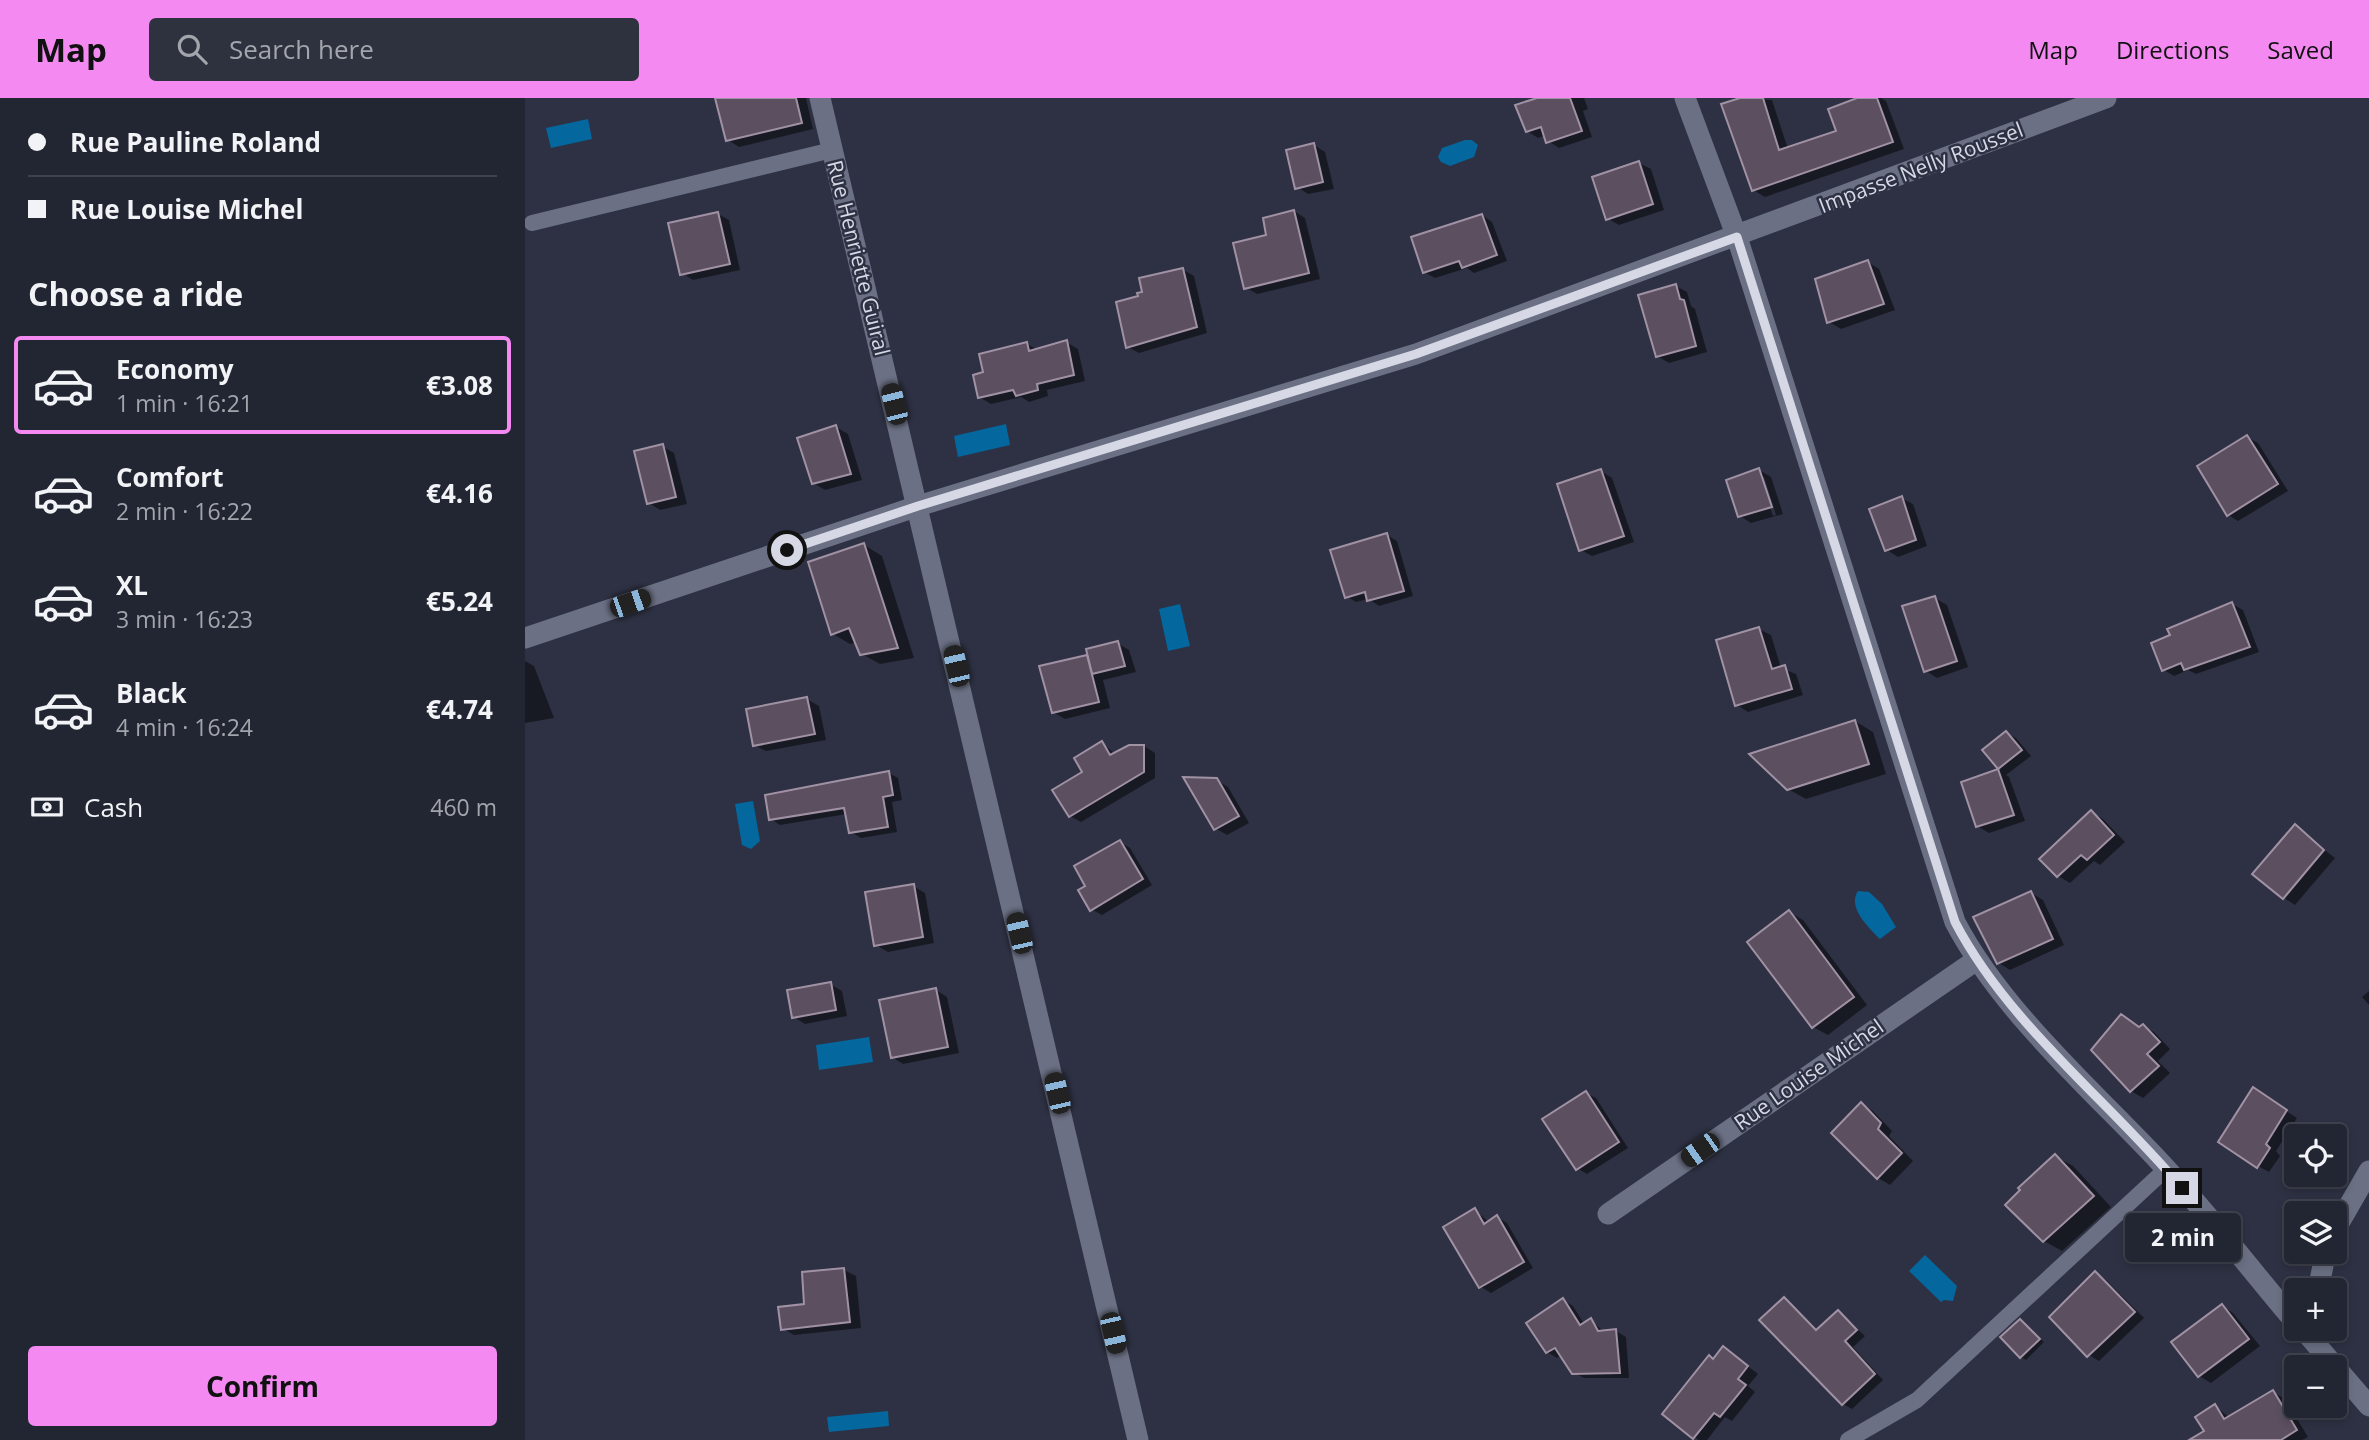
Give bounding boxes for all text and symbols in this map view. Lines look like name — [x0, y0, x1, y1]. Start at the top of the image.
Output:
search box — [149, 18, 639, 81]
text: Map — [35, 27, 107, 72]
icon: search — [173, 30, 211, 68]
text: Search here — [229, 31, 374, 67]
text: Map — [2028, 33, 2078, 66]
text: Directions — [2116, 33, 2229, 66]
text: Saved — [2267, 33, 2334, 66]
street label: Impasse Nelly Roussel — [1814, 115, 2027, 219]
text: Rue Pauline Roland — [70, 124, 321, 160]
street label: Rue Henriette Guiral — [821, 157, 897, 358]
text: Rue Louise Michel — [70, 191, 303, 227]
text: Choose a ride — [28, 272, 243, 315]
text: Economy — [116, 351, 234, 387]
icon: car — [32, 354, 95, 417]
text: €3.08 — [426, 367, 493, 403]
car — [879, 381, 910, 427]
text: 1 min · 16:21 — [116, 387, 253, 419]
text: Comfort — [116, 459, 223, 495]
icon: car — [32, 462, 95, 525]
text: €4.16 — [426, 475, 493, 511]
text: 2 min · 16:22 — [116, 495, 253, 527]
route start — [771, 534, 803, 566]
text: XL — [116, 567, 148, 603]
icon: car — [32, 570, 95, 633]
text: €5.24 — [426, 583, 493, 619]
car — [607, 586, 654, 620]
text: 3 min · 16:23 — [116, 603, 253, 635]
car — [942, 643, 971, 689]
text: Black — [116, 675, 187, 711]
icon: car — [32, 678, 95, 741]
text: €4.74 — [426, 691, 493, 727]
text: 4 min · 16:24 — [116, 711, 253, 743]
icon: cash — [28, 788, 66, 826]
text: Cash — [84, 789, 143, 825]
text: 460 m — [430, 791, 497, 823]
car — [1005, 910, 1034, 956]
street label: Rue Louise Michel — [1728, 1012, 1889, 1136]
car — [1043, 1070, 1072, 1116]
map controls — [2284, 1124, 2347, 1418]
button: locate — [2284, 1124, 2347, 1187]
car — [1677, 1129, 1724, 1171]
route end — [2166, 1172, 2198, 1204]
button: layers — [2284, 1201, 2347, 1264]
callout: 2 min — [2124, 1212, 2240, 1262]
text: 2 min — [2151, 1221, 2215, 1253]
button: + — [2284, 1278, 2347, 1341]
car — [1099, 1310, 1128, 1356]
button: Confirm — [28, 1346, 497, 1426]
button: − — [2284, 1355, 2347, 1418]

